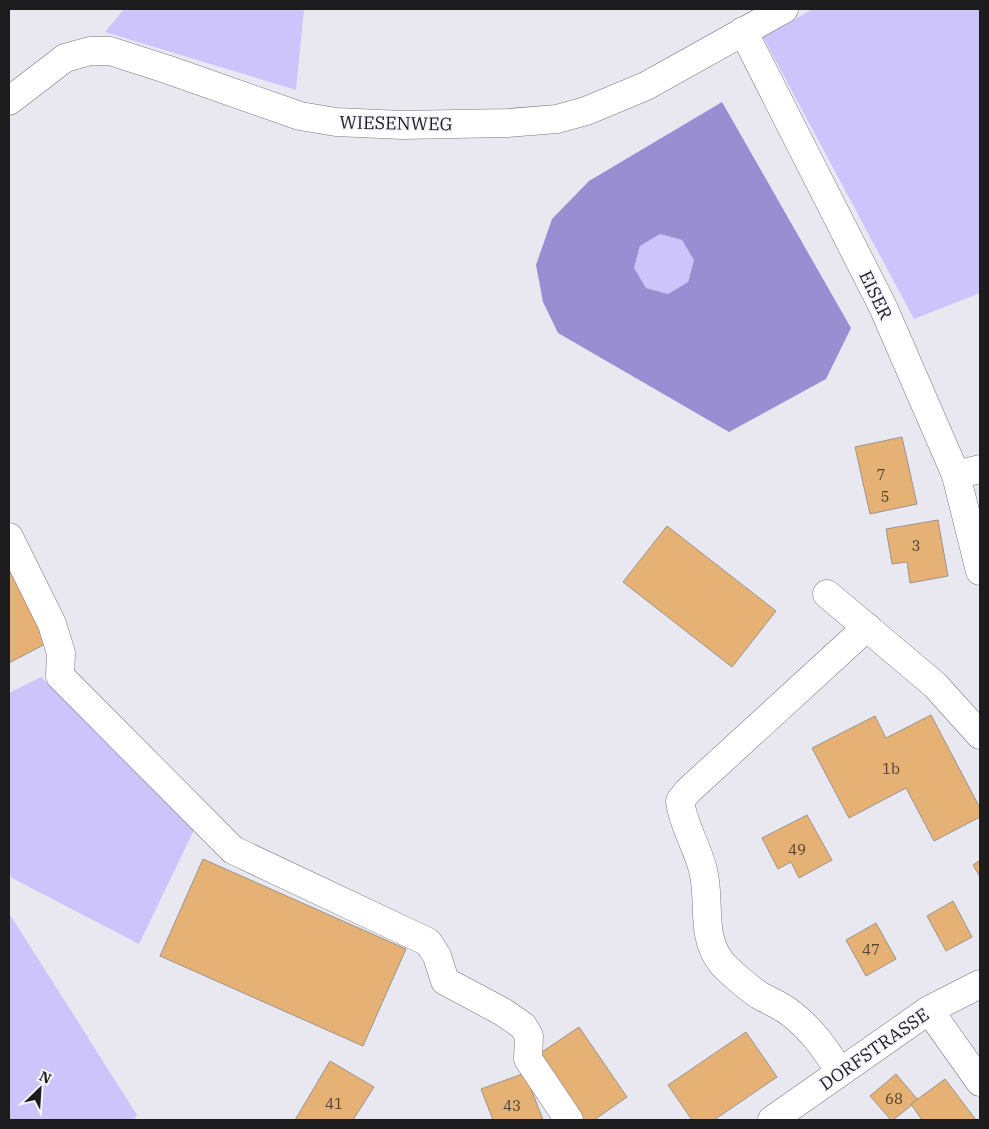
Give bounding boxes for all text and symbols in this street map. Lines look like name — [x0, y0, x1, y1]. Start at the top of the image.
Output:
street label: WIESENWEG — [339, 111, 453, 135]
street label: EISER — [854, 267, 898, 323]
house number: 7 — [876, 465, 886, 484]
house number: 5 — [880, 487, 890, 506]
house number: 3 — [911, 536, 921, 555]
house number: 1b — [882, 759, 900, 778]
house number: 49 — [788, 840, 806, 859]
house number: 47 — [862, 940, 880, 959]
street label: DORFSTRASSE — [815, 1003, 933, 1095]
north arrow — [15, 1064, 65, 1114]
text: N — [37, 1067, 54, 1088]
house number: 68 — [885, 1089, 903, 1108]
house number: 41 — [325, 1094, 343, 1113]
house number: 43 — [503, 1096, 521, 1115]

